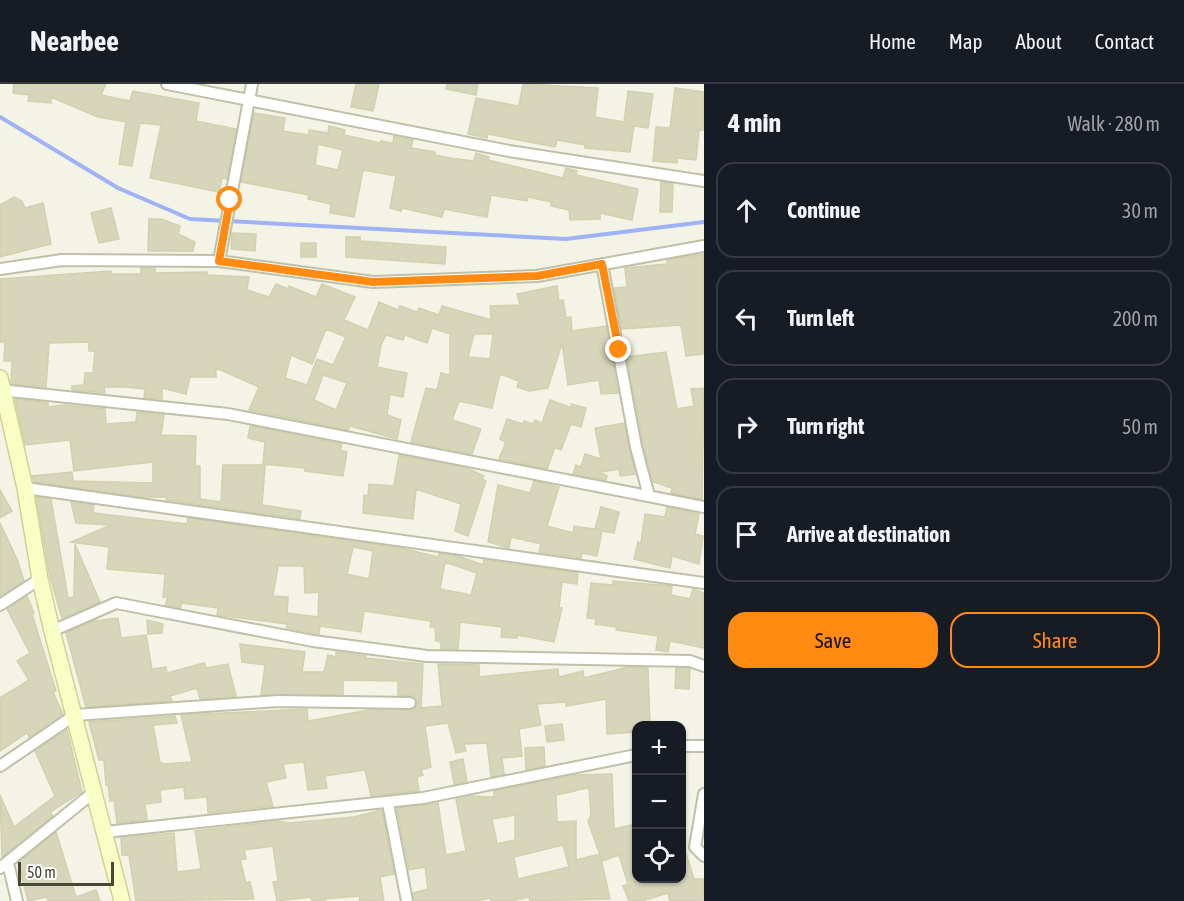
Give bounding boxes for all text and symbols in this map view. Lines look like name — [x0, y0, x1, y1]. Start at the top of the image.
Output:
text: Nearbee — [30, 25, 119, 57]
text: Home — [869, 29, 916, 53]
text: Map — [949, 29, 983, 53]
text: About — [1016, 29, 1062, 53]
text: Contact — [1095, 29, 1154, 53]
text: 4 min — [728, 108, 781, 138]
text: Walk · 280 m — [1068, 112, 1160, 135]
route start — [216, 186, 242, 212]
icon: ahead — [730, 194, 763, 227]
text: Continue — [787, 197, 861, 223]
text: 30 m — [1122, 199, 1158, 222]
icon: left — [730, 302, 763, 335]
text: Turn left — [787, 305, 854, 331]
text: 200 m — [1113, 307, 1158, 330]
route end — [605, 336, 631, 362]
icon: right — [730, 410, 763, 443]
text: Turn right — [787, 413, 864, 439]
text: 50 m — [1122, 415, 1158, 438]
icon: arrive — [730, 518, 763, 551]
text: Arrive at destination — [787, 521, 950, 547]
button: Save — [728, 612, 938, 668]
button: Share — [950, 612, 1160, 668]
map controls — [632, 721, 686, 883]
button: + — [632, 721, 686, 775]
button: − — [632, 775, 686, 829]
button: locate — [632, 829, 686, 883]
scale bar — [18, 859, 114, 886]
text: 50 m — [27, 863, 56, 881]

